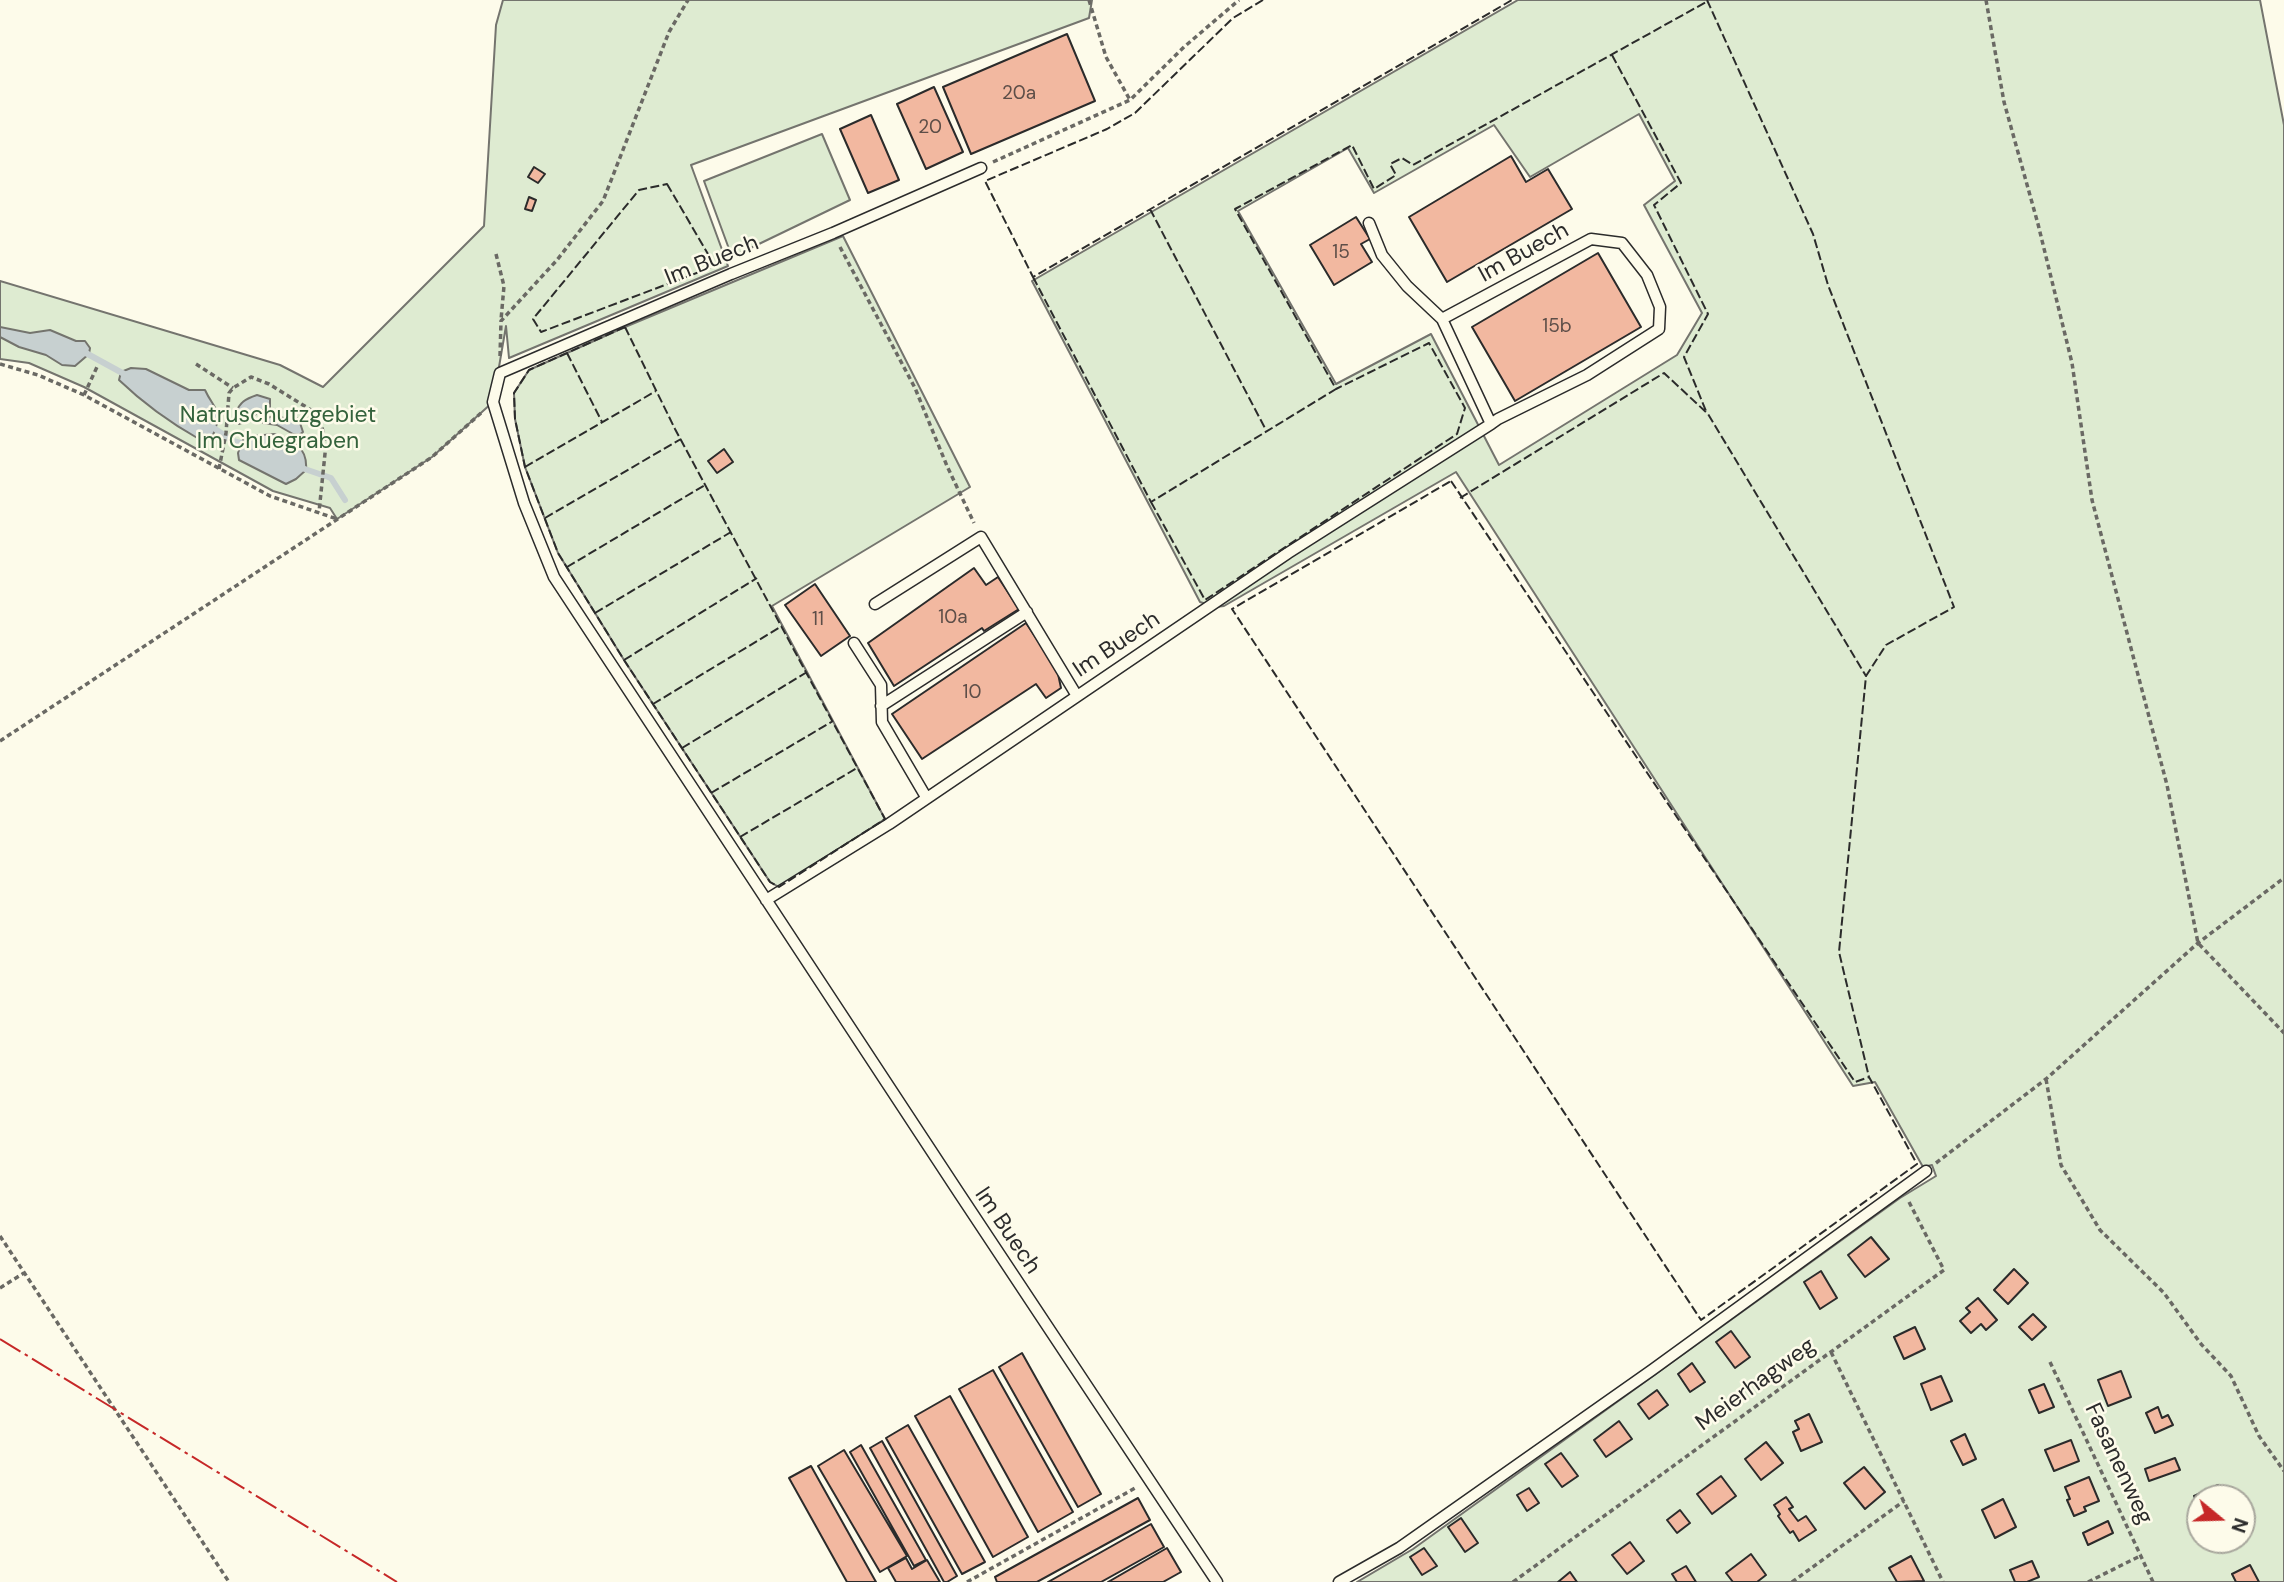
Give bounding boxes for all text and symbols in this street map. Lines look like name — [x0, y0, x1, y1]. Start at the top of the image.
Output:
house number: 20a — [1002, 83, 1036, 105]
house number: 20 — [918, 117, 942, 139]
street label: Im Buech — [1474, 217, 1574, 289]
street label: Im Buech — [661, 230, 763, 292]
house number: 15 — [1332, 242, 1350, 264]
house number: 15b — [1542, 316, 1572, 338]
park label: Natruschutzgebiet Im Chuegraben — [180, 402, 376, 456]
street label: Im Buech — [1068, 606, 1166, 684]
house number: 10a — [938, 607, 968, 629]
house number: 11 — [812, 609, 824, 631]
house number: 10 — [963, 682, 981, 704]
street label: Im Buech — [968, 1182, 1046, 1280]
street label: Meierhagweg — [1691, 1332, 1821, 1438]
street label: Fasanenweg — [2078, 1399, 2158, 1529]
north arrow — [2186, 1484, 2256, 1554]
text: N — [2225, 1515, 2254, 1536]

